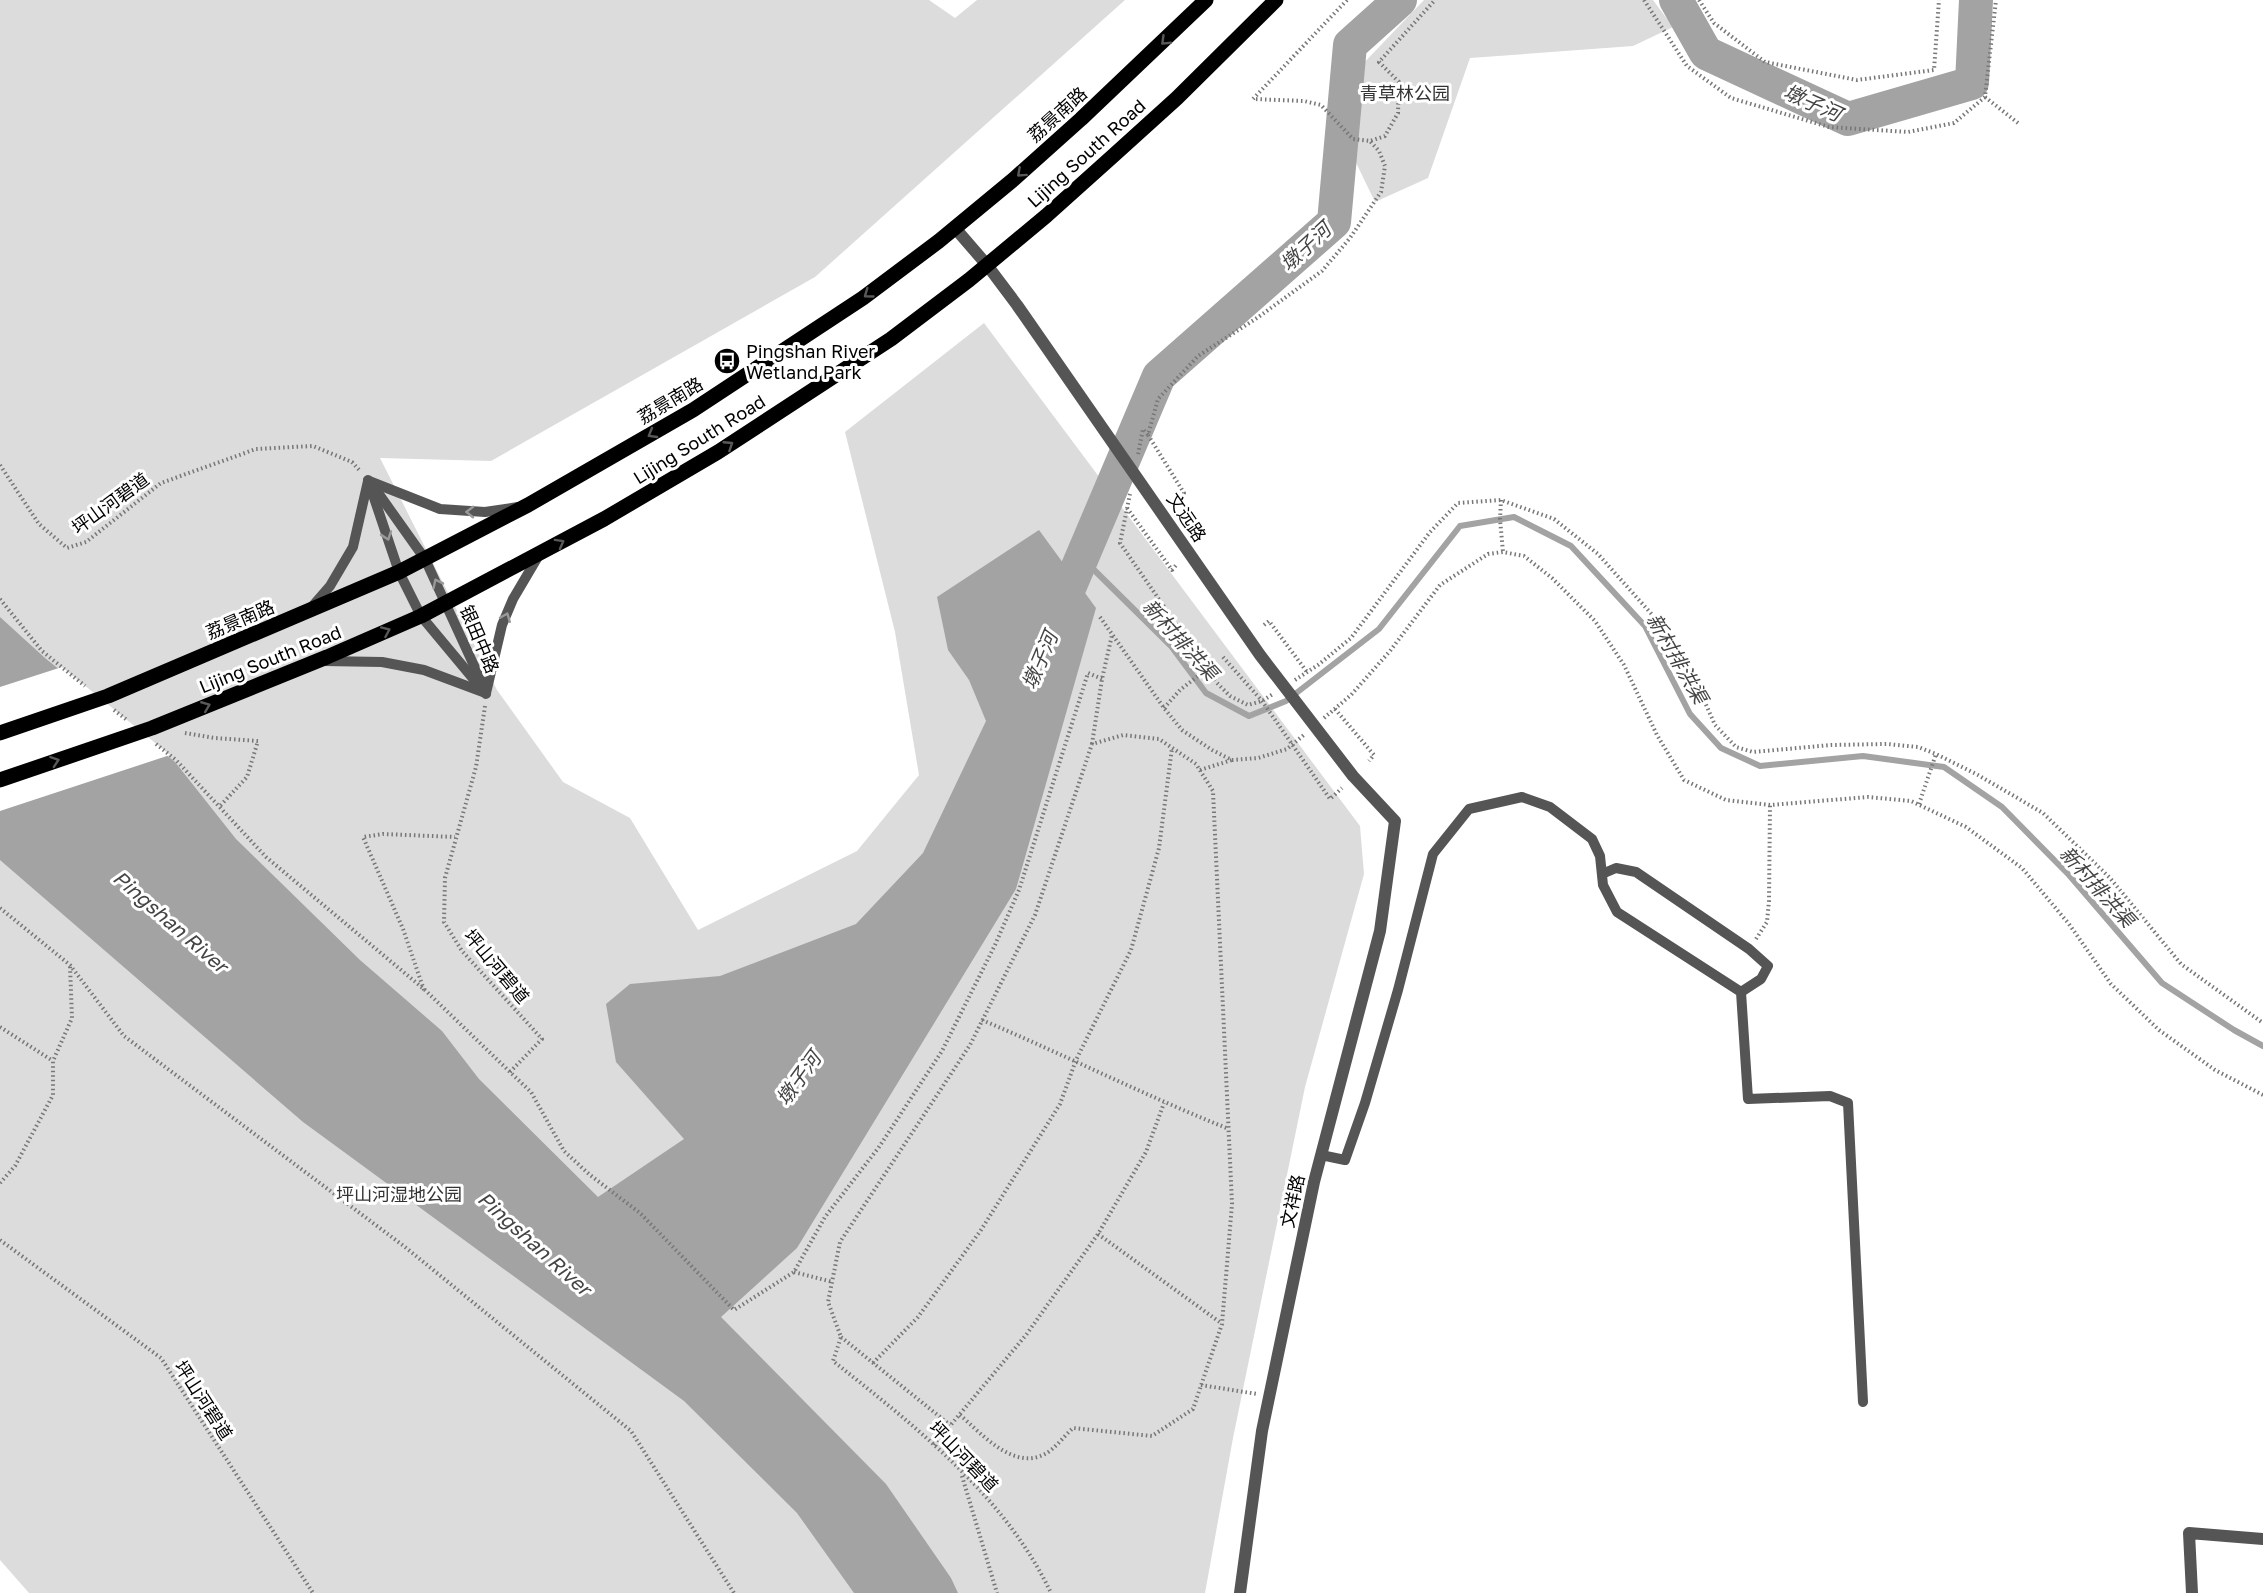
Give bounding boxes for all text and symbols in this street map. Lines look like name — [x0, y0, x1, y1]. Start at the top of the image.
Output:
one-way arrow — [1161, 33, 1172, 44]
water label: 墩子河 — [1781, 79, 1849, 127]
street label: 荔景南路 — [1023, 82, 1091, 146]
park label: 青草林公园 — [1360, 82, 1450, 104]
street label: Lijing South Road — [1022, 94, 1150, 212]
one-way arrow — [1017, 166, 1028, 177]
water label: 墩子河 — [1275, 214, 1338, 275]
one-way arrow — [864, 287, 875, 298]
place label: Pingshan River Wetland Park — [746, 340, 875, 383]
bus stop icon: Pingshan River Wetland Park — [712, 346, 742, 376]
street label: 荔景南路 — [633, 372, 707, 428]
street label: Lijing South Road — [629, 390, 769, 488]
one-way arrow — [648, 427, 658, 438]
one-way arrow — [723, 441, 733, 453]
street label: 坪山河碧道 — [67, 468, 153, 538]
street label: 文远路 — [1163, 488, 1211, 546]
one-way arrow — [466, 505, 475, 518]
one-way arrow — [380, 530, 392, 541]
one-way arrow — [554, 539, 564, 550]
one-way arrow — [433, 578, 444, 589]
water label: 新村排洪渠 — [1139, 594, 1225, 686]
street label: 荔景南路 — [203, 595, 277, 643]
street label: 银田中路 — [456, 602, 504, 676]
water label: 新村排洪渠 — [1643, 609, 1715, 710]
one-way arrow — [499, 612, 511, 623]
street label: Lijing South Road — [196, 620, 344, 698]
water label: 墩子河 — [1016, 624, 1063, 692]
one-way arrow — [380, 626, 391, 638]
one-way arrow — [200, 701, 211, 713]
one-way arrow — [49, 755, 60, 768]
water label: 新村排洪渠 — [2056, 841, 2142, 933]
water label: Pingshan River — [108, 865, 236, 980]
street label: 坪山河碧道 — [460, 924, 534, 1008]
water label: 墩子河 — [771, 1043, 828, 1109]
street label: 文祥路 — [1276, 1172, 1308, 1230]
park label: 坪山河湿地公园 — [336, 1183, 462, 1205]
water label: Pingshan River — [473, 1186, 599, 1303]
street label: 坪山河碧道 — [170, 1356, 238, 1444]
street label: 坪山河碧道 — [925, 1416, 1003, 1496]

